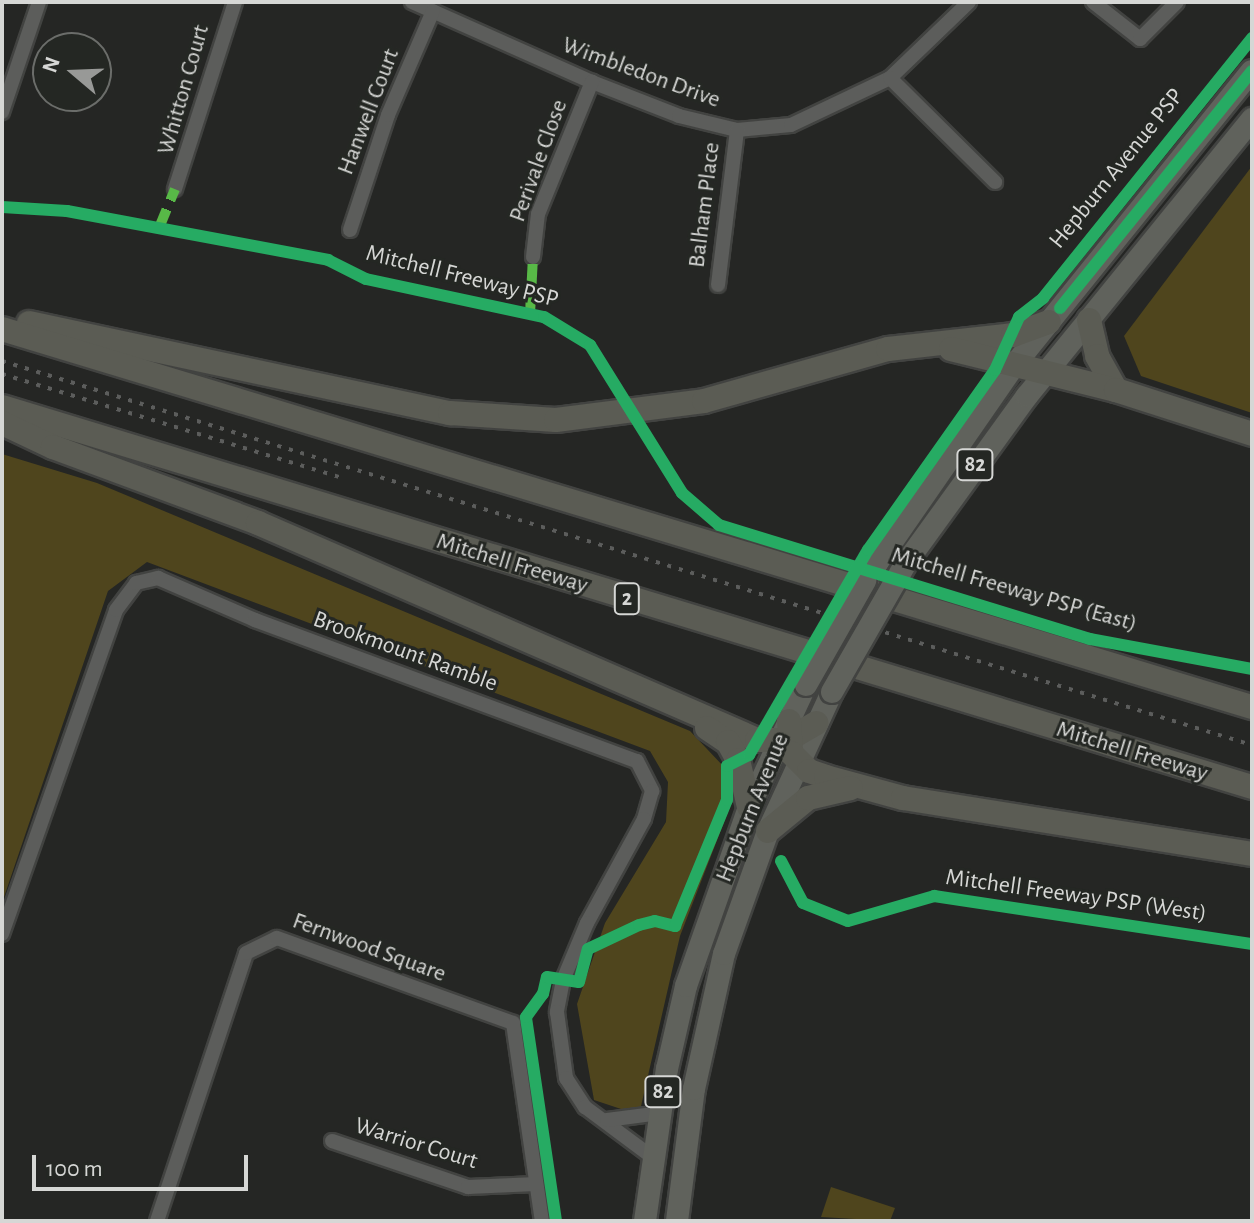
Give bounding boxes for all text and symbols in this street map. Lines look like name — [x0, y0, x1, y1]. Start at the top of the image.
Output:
street label: Whitton Court — [152, 22, 216, 158]
street label: Wimbledon Drive — [558, 31, 724, 115]
north arrow — [32, 32, 112, 112]
street label: Hanwell Court — [332, 45, 406, 179]
text: N — [38, 54, 64, 76]
street label: Hepburn Avenue PSP — [1044, 83, 1190, 255]
street label: Perivale Close — [504, 96, 574, 226]
street label: Balham Place — [683, 141, 727, 269]
street label: Mitchell Freeway PSP — [363, 239, 561, 315]
road number: 82 — [955, 447, 995, 483]
street label: Mitchell Freeway — [433, 527, 591, 601]
street label: Mitchell Freeway PSP (East) — [888, 541, 1140, 639]
road number: 2 — [613, 581, 641, 617]
street label: Brookmount Ramble — [309, 605, 501, 699]
street label: Mitchell Freeway — [1053, 715, 1211, 789]
street label: Hepburn Avenue — [710, 730, 796, 886]
street label: Mitchell Freeway PSP (West) — [944, 863, 1208, 929]
street label: Fernwood Square — [288, 907, 450, 989]
road number: 82 — [643, 1074, 683, 1110]
street label: Warrior Court — [351, 1112, 481, 1176]
scale bar — [36, 1139, 252, 1189]
text: 100 m — [46, 1157, 103, 1181]

